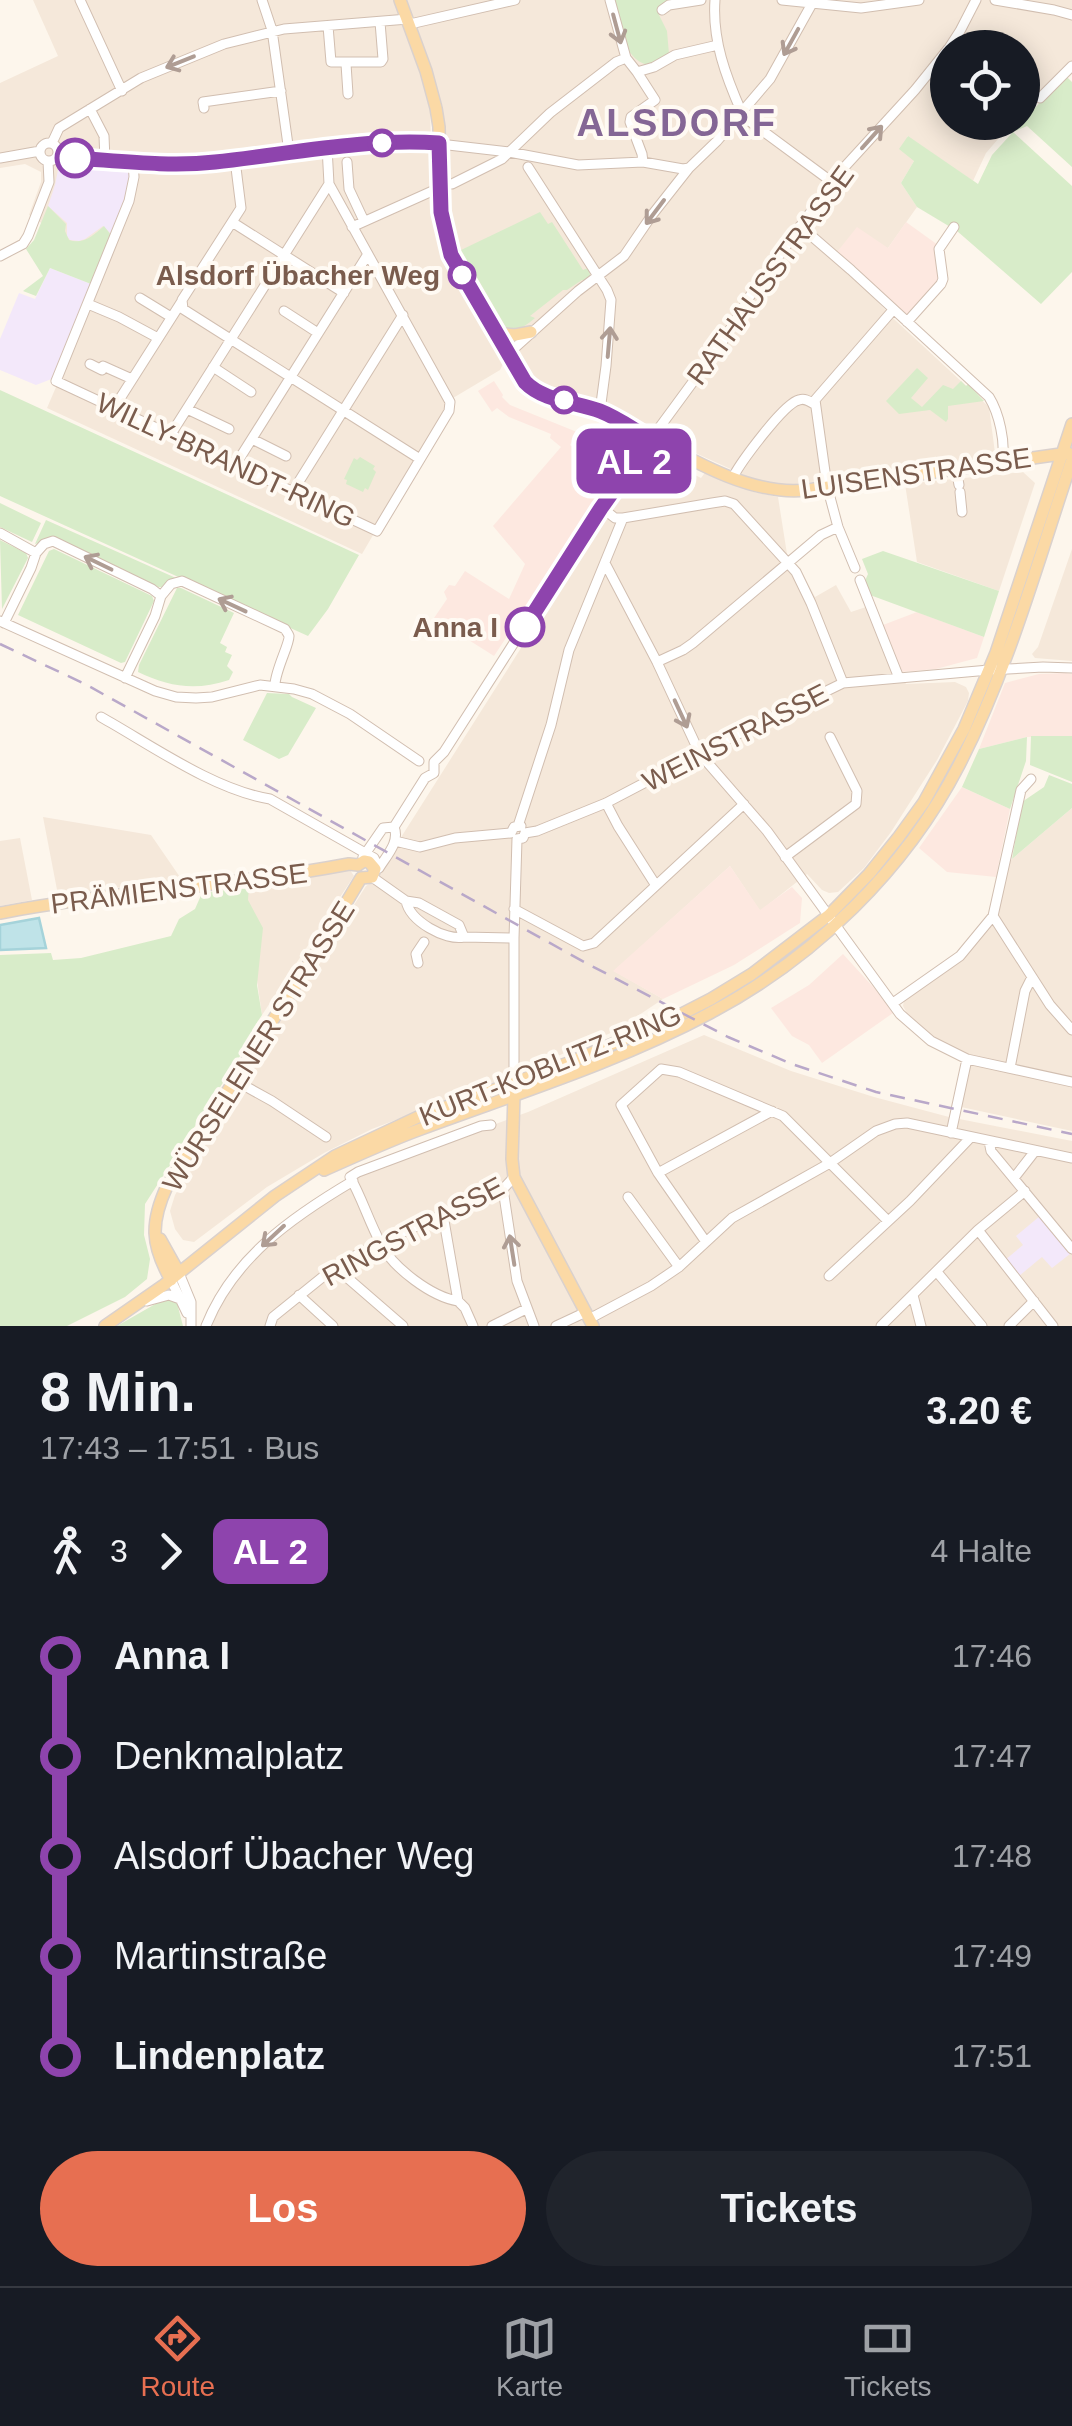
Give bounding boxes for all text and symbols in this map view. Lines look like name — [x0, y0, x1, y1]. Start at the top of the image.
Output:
one-way arrow — [609, 13, 628, 44]
one-way arrow — [780, 26, 800, 56]
map controls — [930, 30, 1040, 140]
button: locate — [930, 30, 1040, 140]
one-way arrow — [165, 55, 195, 73]
district label: ALSDORF — [576, 102, 778, 144]
one-way arrow — [860, 125, 883, 150]
unlabelled marker — [369, 130, 395, 156]
unlabelled marker — [56, 139, 94, 177]
street label: RATHAUSSTRASSE — [681, 160, 860, 391]
one-way arrow — [644, 198, 665, 225]
place label: Alsdorf Übacher Weg — [156, 260, 440, 291]
marker: Alsdorf Übacher Weg — [449, 262, 475, 288]
one-way arrow — [599, 326, 618, 358]
street label: WILLY-BRANDT-RING — [92, 387, 360, 534]
unlabelled marker — [551, 387, 577, 413]
line badge: AL 2 — [564, 428, 704, 494]
text: AL 2 — [596, 442, 672, 481]
street label: LUISENSTRASSE — [799, 442, 1033, 505]
one-way arrow — [84, 553, 113, 572]
one-way arrow — [218, 594, 248, 613]
marker: Anna I — [506, 608, 544, 646]
place label: Anna I — [412, 612, 498, 643]
street label: WEINSTRASSE — [637, 677, 833, 798]
one-way arrow — [673, 699, 692, 729]
street label: PRÄMIENSTRASSE — [49, 857, 309, 920]
street label: WÜRSELENER STRASSE — [156, 896, 361, 1197]
street label: KURT-KOBLITZ-RING — [415, 999, 686, 1132]
street label: RINGSTRASSE — [317, 1171, 509, 1292]
one-way arrow — [261, 1224, 286, 1247]
one-way arrow — [502, 1234, 521, 1266]
text: 8 Min. — [40, 1361, 196, 1423]
text: 3.20 € — [926, 1390, 1032, 1432]
text: 17:43 – 17:51 · Bus — [40, 1430, 319, 1466]
icon: walk — [40, 1524, 95, 1579]
icon: forward — [143, 1524, 198, 1579]
text: AL 2 — [233, 1532, 308, 1571]
text: 3 — [110, 1533, 128, 1569]
text: 4 Halte — [931, 1533, 1032, 1569]
text: Anna I — [114, 1635, 230, 1677]
text: 17:46 — [952, 1638, 1032, 1674]
text: Denkmalplatz — [114, 1735, 344, 1777]
text: 17:47 — [952, 1738, 1032, 1774]
text: Alsdorf Übacher Weg — [114, 1835, 474, 1877]
text: 17:48 — [952, 1838, 1032, 1874]
text: Martinstraße — [114, 1935, 327, 1977]
text: 17:49 — [952, 1938, 1032, 1974]
text: Lindenplatz — [114, 2035, 325, 2077]
text: 17:51 — [952, 2038, 1032, 2074]
button: Los — [40, 2151, 526, 2266]
button: Tickets — [546, 2151, 1032, 2266]
tab: Route — [140, 2311, 215, 2403]
tab: Karte — [496, 2311, 563, 2403]
tab: Tickets — [844, 2311, 932, 2403]

